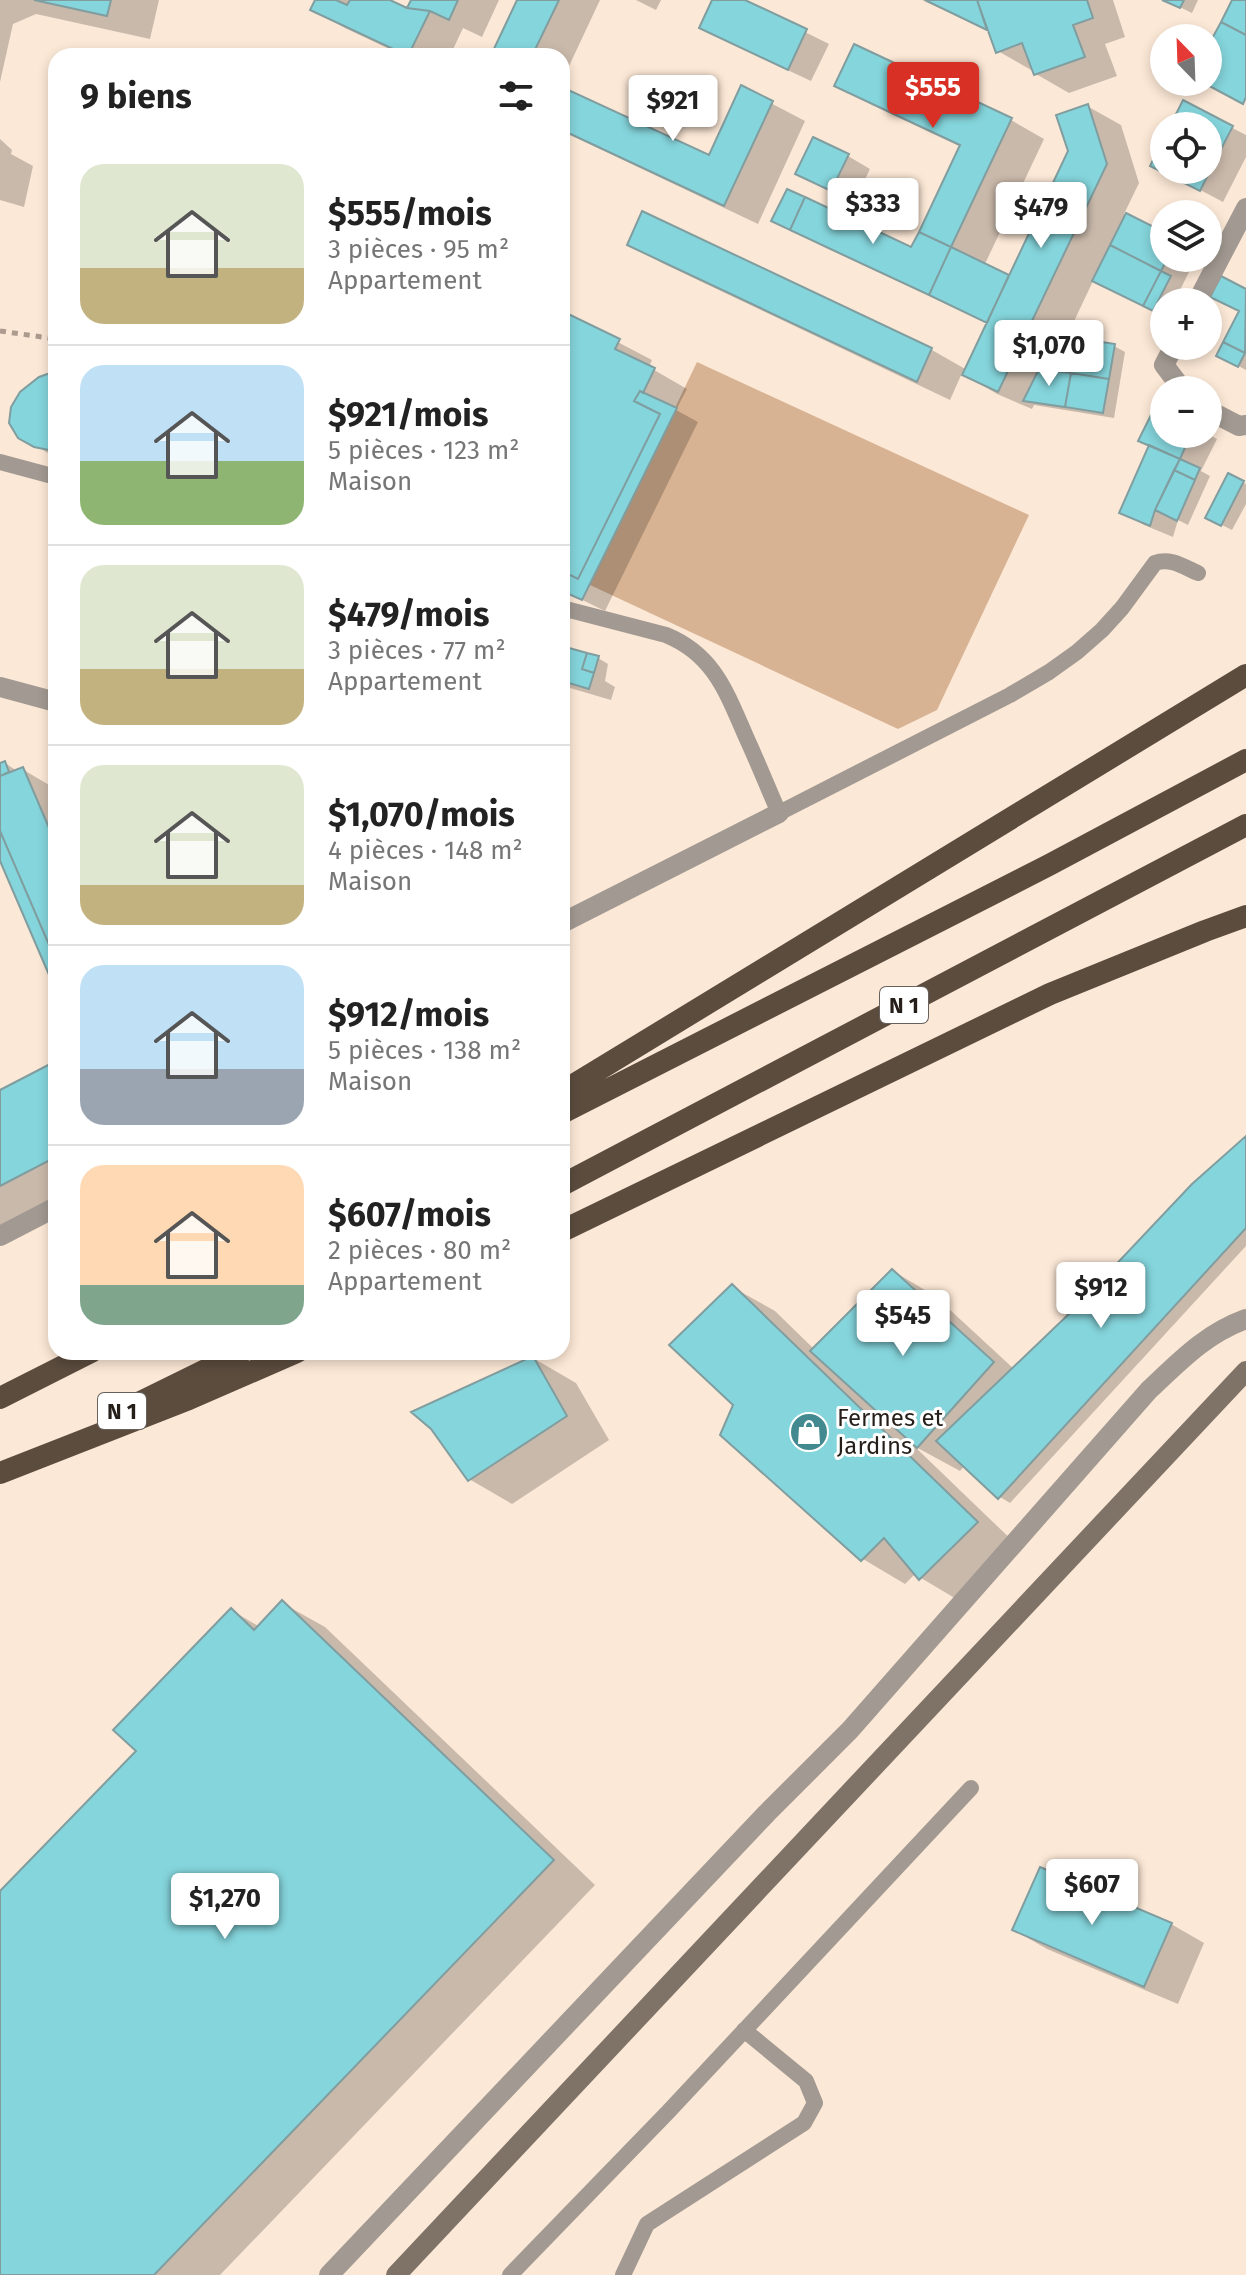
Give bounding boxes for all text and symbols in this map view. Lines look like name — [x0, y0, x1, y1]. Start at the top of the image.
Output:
north arrow — [1150, 24, 1222, 96]
map controls — [1150, 24, 1222, 448]
pin: $555 — [886, 62, 980, 130]
text: $555 — [905, 72, 961, 103]
icon: filters — [494, 74, 538, 118]
pin: $921 — [626, 75, 720, 143]
text: 9 biens — [80, 76, 192, 117]
text: $921 — [647, 85, 699, 116]
button: locate — [1150, 112, 1222, 184]
pin: $333 — [826, 178, 920, 246]
pin: $479 — [994, 182, 1088, 250]
text: $333 — [846, 188, 900, 219]
text: $479 — [1014, 192, 1068, 223]
text: $555/mois — [328, 193, 492, 234]
icon: home — [144, 196, 240, 292]
button: layers — [1150, 200, 1222, 272]
text: 3 pièces · 95 m² — [328, 234, 509, 265]
text: Appartement — [328, 265, 482, 296]
button: + — [1150, 288, 1222, 360]
pin: $1,070 — [984, 320, 1114, 388]
text: $1,070 — [1012, 330, 1086, 361]
button: − — [1150, 376, 1222, 448]
text: $921/mois — [328, 394, 488, 435]
icon: home — [144, 397, 240, 493]
text: 5 pièces · 123 m² — [328, 435, 520, 466]
text: Maison — [328, 466, 412, 497]
text: $479/mois — [328, 594, 489, 635]
icon: home — [144, 597, 240, 693]
text: 3 pièces · 77 m² — [328, 635, 506, 666]
text: Appartement — [328, 666, 482, 697]
text: $1,070/mois — [328, 794, 515, 835]
icon: home — [144, 797, 240, 893]
text: 4 pièces · 148 m² — [328, 835, 523, 866]
text: Maison — [328, 866, 412, 897]
road number: N 1 — [880, 987, 928, 1023]
text: $912/mois — [328, 994, 489, 1035]
icon: home — [144, 997, 240, 1093]
text: 5 pièces · 138 m² — [328, 1035, 521, 1066]
text: Maison — [328, 1066, 412, 1097]
text: $607/mois — [328, 1194, 491, 1235]
icon: home — [144, 1197, 240, 1293]
text: 2 pièces · 80 m² — [328, 1235, 511, 1266]
pin: $912 — [1054, 1262, 1148, 1330]
text: Appartement — [328, 1266, 482, 1297]
text: $912 — [1074, 1272, 1128, 1303]
pin: $545 — [856, 1290, 950, 1358]
text: $545 — [875, 1300, 931, 1331]
road number: N 1 — [98, 1393, 146, 1429]
place label: Fermes et Jardins — [837, 1404, 944, 1460]
shop icon: Fermes et Jardins — [788, 1411, 830, 1453]
pin: $607 — [1045, 1859, 1139, 1927]
text: $607 — [1064, 1869, 1120, 1900]
pin: $1,270 — [160, 1873, 290, 1941]
text: $1,270 — [189, 1883, 261, 1914]

